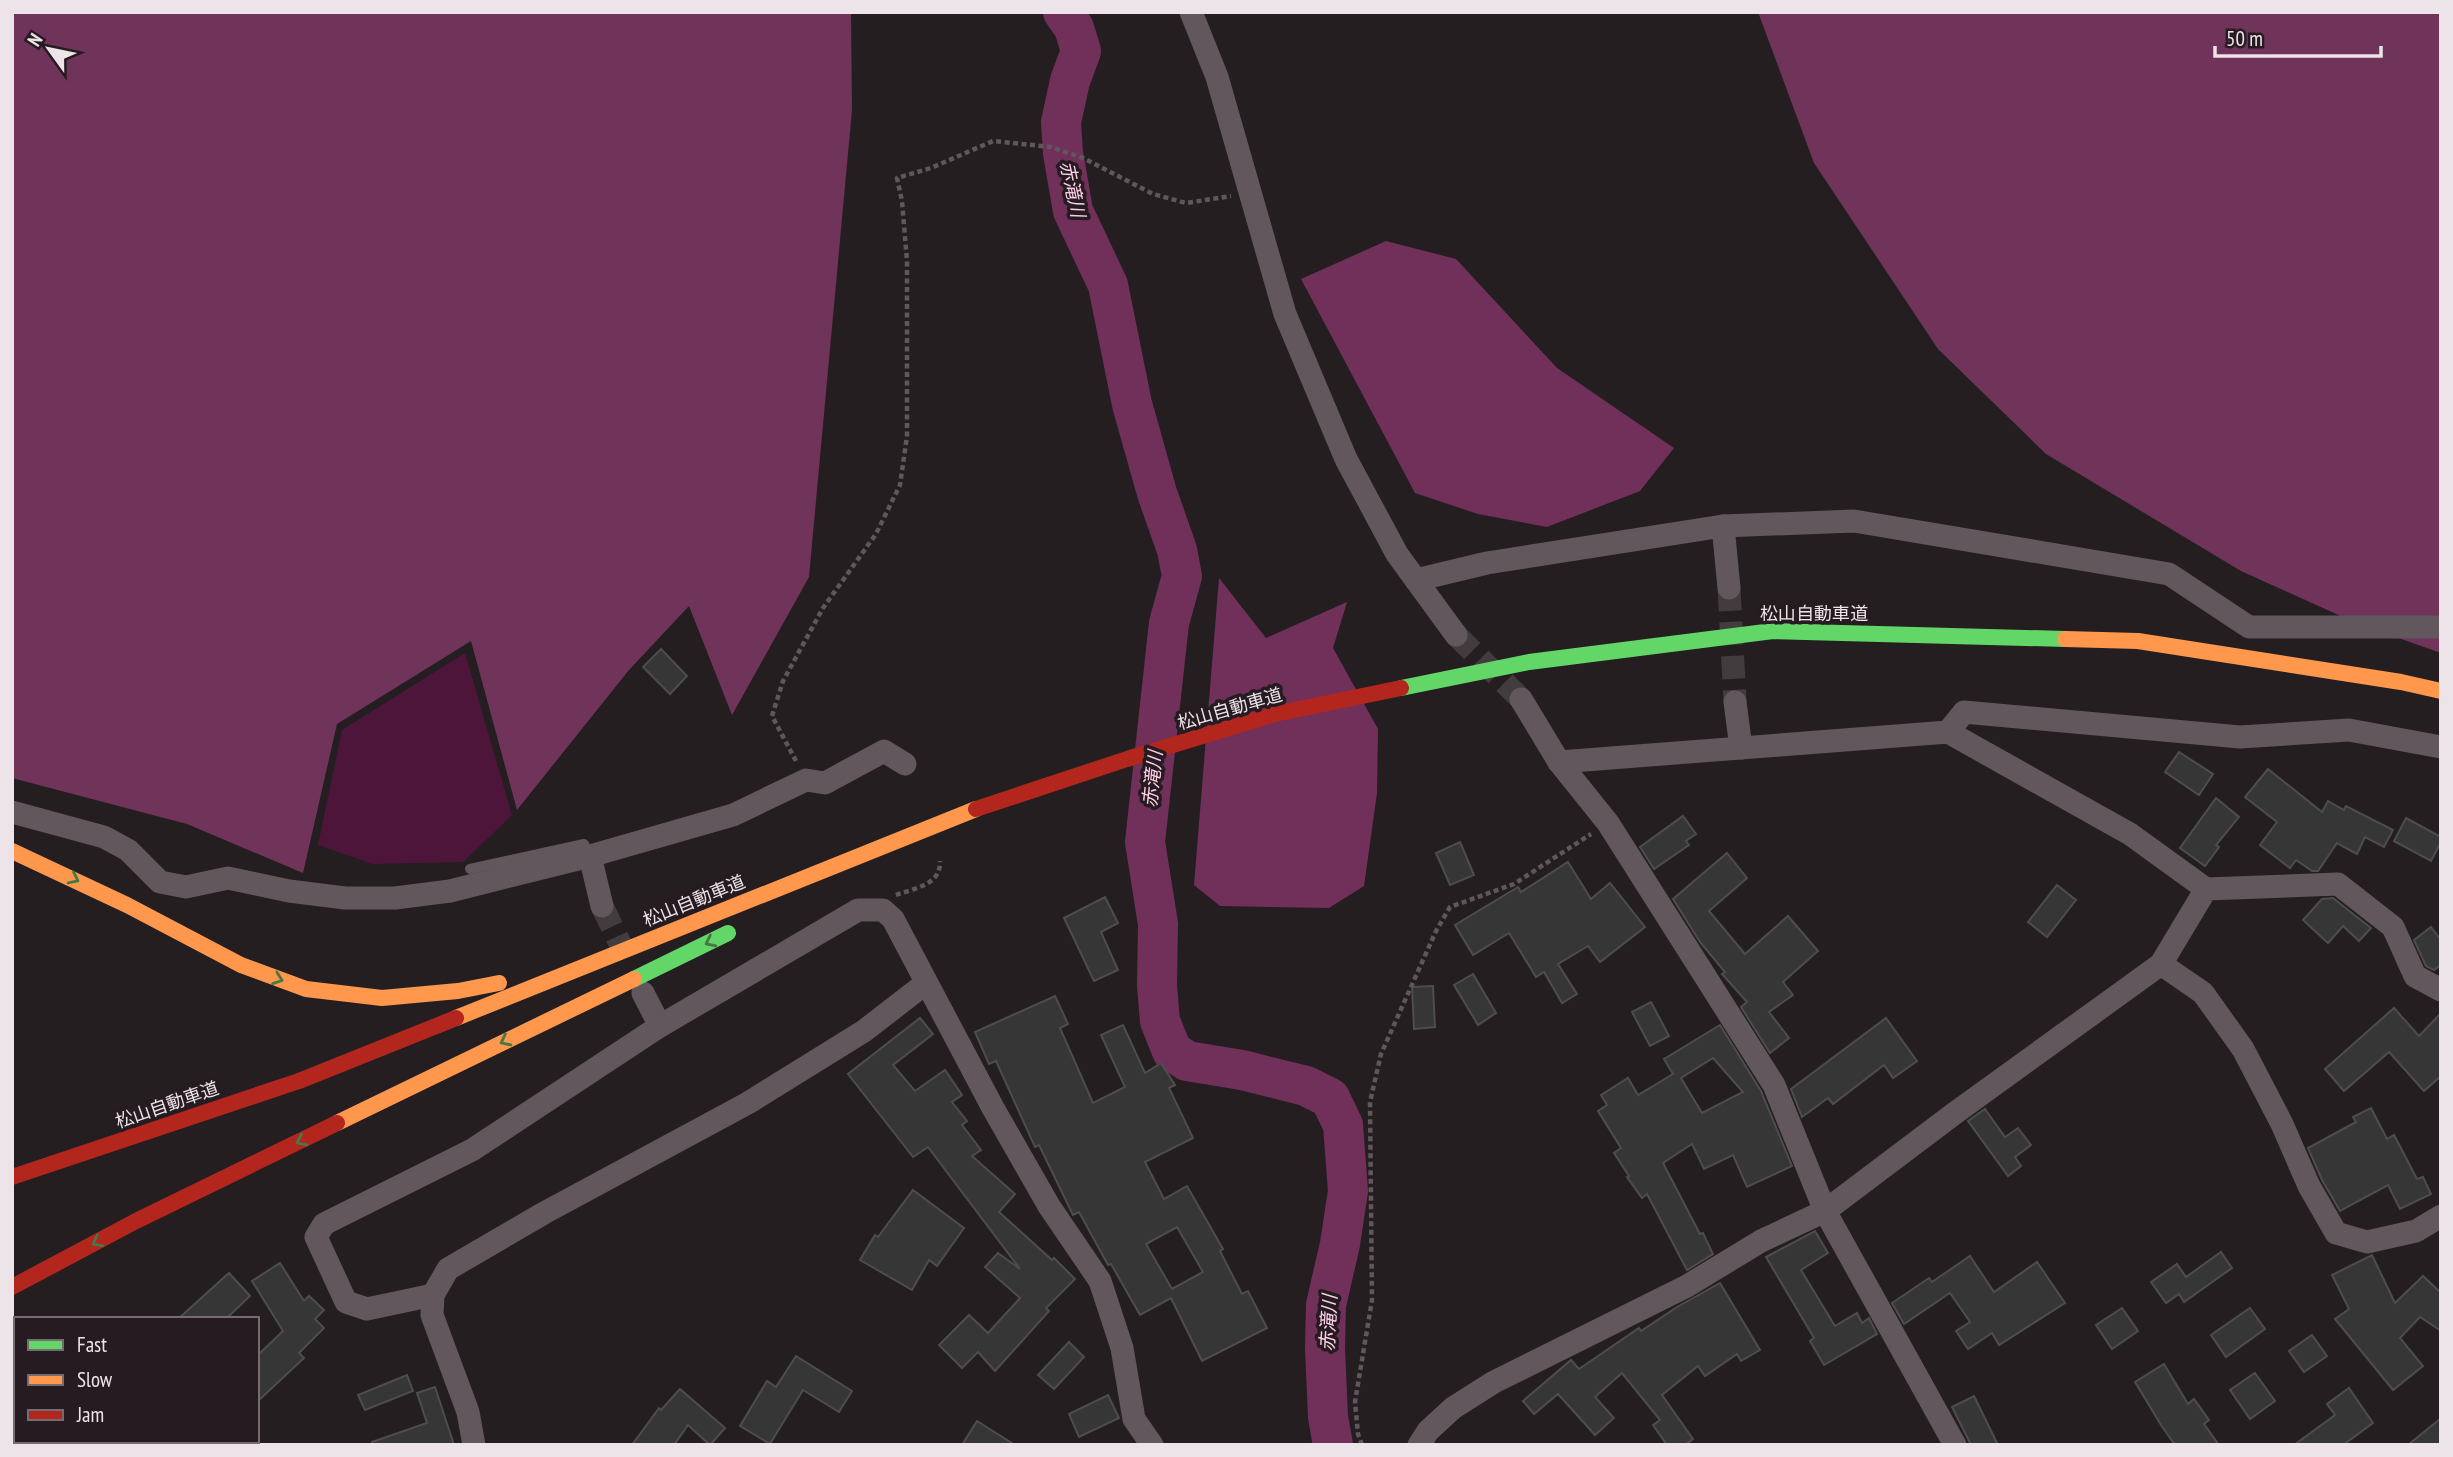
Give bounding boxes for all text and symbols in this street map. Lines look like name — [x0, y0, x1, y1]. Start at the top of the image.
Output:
north arrow — [14, 14, 84, 84]
scale bar — [2215, 14, 2381, 58]
text: 50 m — [2226, 25, 2263, 52]
text: N — [22, 29, 48, 51]
water label: 赤滝川 — [1055, 159, 1091, 221]
street label: 松山自動車道 — [1760, 602, 1868, 625]
street label: 松山自動車道 — [1175, 683, 1285, 734]
water label: 赤滝川 — [1137, 747, 1167, 809]
street label: 松山自動車道 — [639, 870, 748, 931]
one-way arrow — [67, 871, 79, 885]
one-way arrow — [705, 933, 717, 947]
one-way arrow — [272, 971, 284, 985]
one-way arrow — [500, 1033, 512, 1047]
street label: 松山自動車道 — [112, 1076, 222, 1133]
one-way arrow — [296, 1132, 308, 1146]
one-way arrow — [92, 1233, 104, 1247]
water label: 赤滝川 — [1315, 1292, 1342, 1352]
legend — [14, 1317, 259, 1443]
text: Fast — [77, 1331, 107, 1358]
text: Slow — [77, 1366, 113, 1393]
text: Jam — [76, 1401, 104, 1428]

